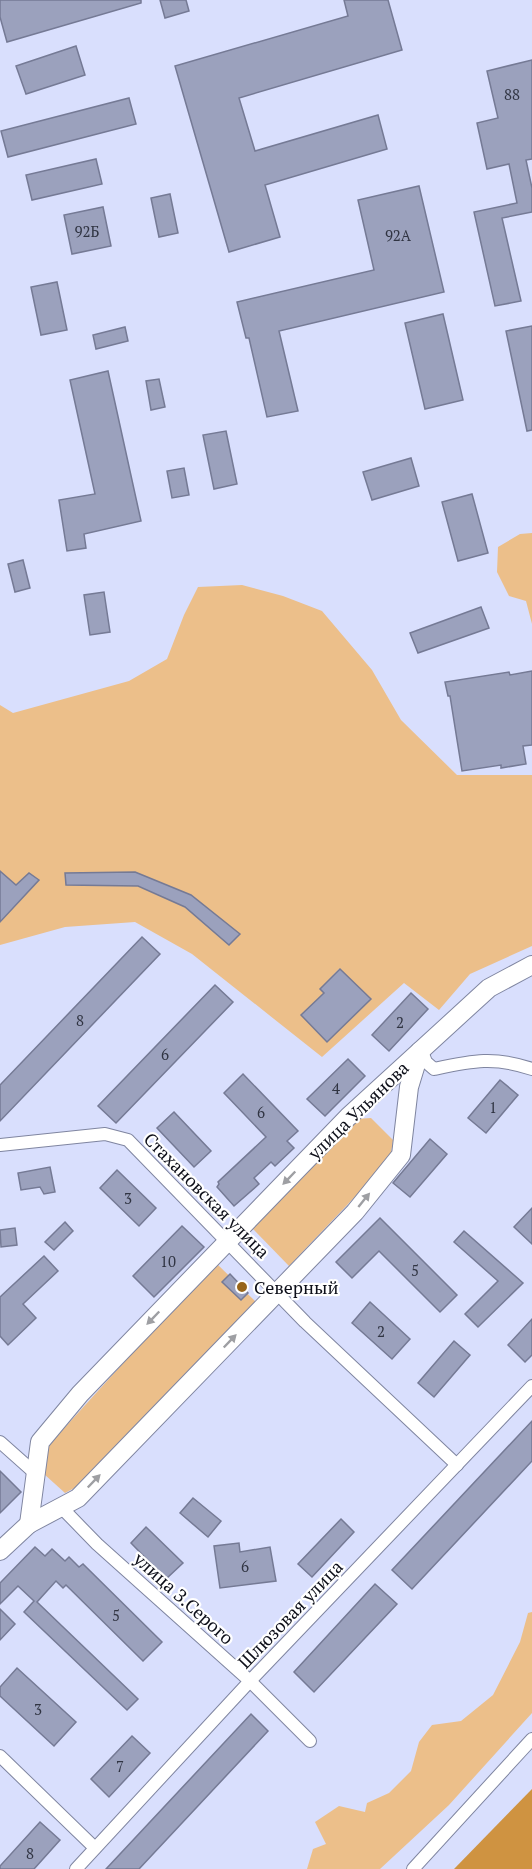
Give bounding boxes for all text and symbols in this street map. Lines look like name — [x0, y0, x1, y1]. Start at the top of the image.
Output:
house number: 88 — [504, 84, 520, 104]
house number: 92Б — [75, 221, 100, 241]
house number: 92А — [385, 225, 412, 245]
house number: 8 — [76, 1010, 84, 1030]
house number: 2 — [396, 1012, 404, 1032]
house number: 6 — [161, 1044, 169, 1064]
street label: улица Ульянова — [302, 1056, 414, 1165]
house number: 4 — [332, 1078, 340, 1098]
house number: 1 — [489, 1097, 497, 1117]
house number: 6 — [257, 1102, 265, 1122]
street label: Стахановская улица — [139, 1127, 275, 1263]
one-way arrow — [282, 1171, 296, 1185]
house number: 3 — [124, 1188, 132, 1208]
one-way arrow — [358, 1192, 370, 1207]
house number: 10 — [160, 1251, 176, 1271]
house number: 5 — [411, 1260, 419, 1280]
place label: Северный — [254, 1275, 338, 1299]
marker: Северный — [235, 1280, 249, 1294]
one-way arrow — [146, 1311, 160, 1326]
house number: 2 — [377, 1321, 385, 1341]
one-way arrow — [223, 1333, 237, 1348]
one-way arrow — [87, 1474, 101, 1488]
street label: улица З.Серого — [128, 1546, 239, 1649]
street label: Шлюзовая улица — [232, 1555, 348, 1673]
house number: 6 — [241, 1556, 249, 1576]
house number: 5 — [112, 1605, 120, 1625]
house number: 3 — [34, 1699, 42, 1719]
house number: 7 — [116, 1756, 124, 1776]
house number: 8 — [26, 1843, 34, 1863]

